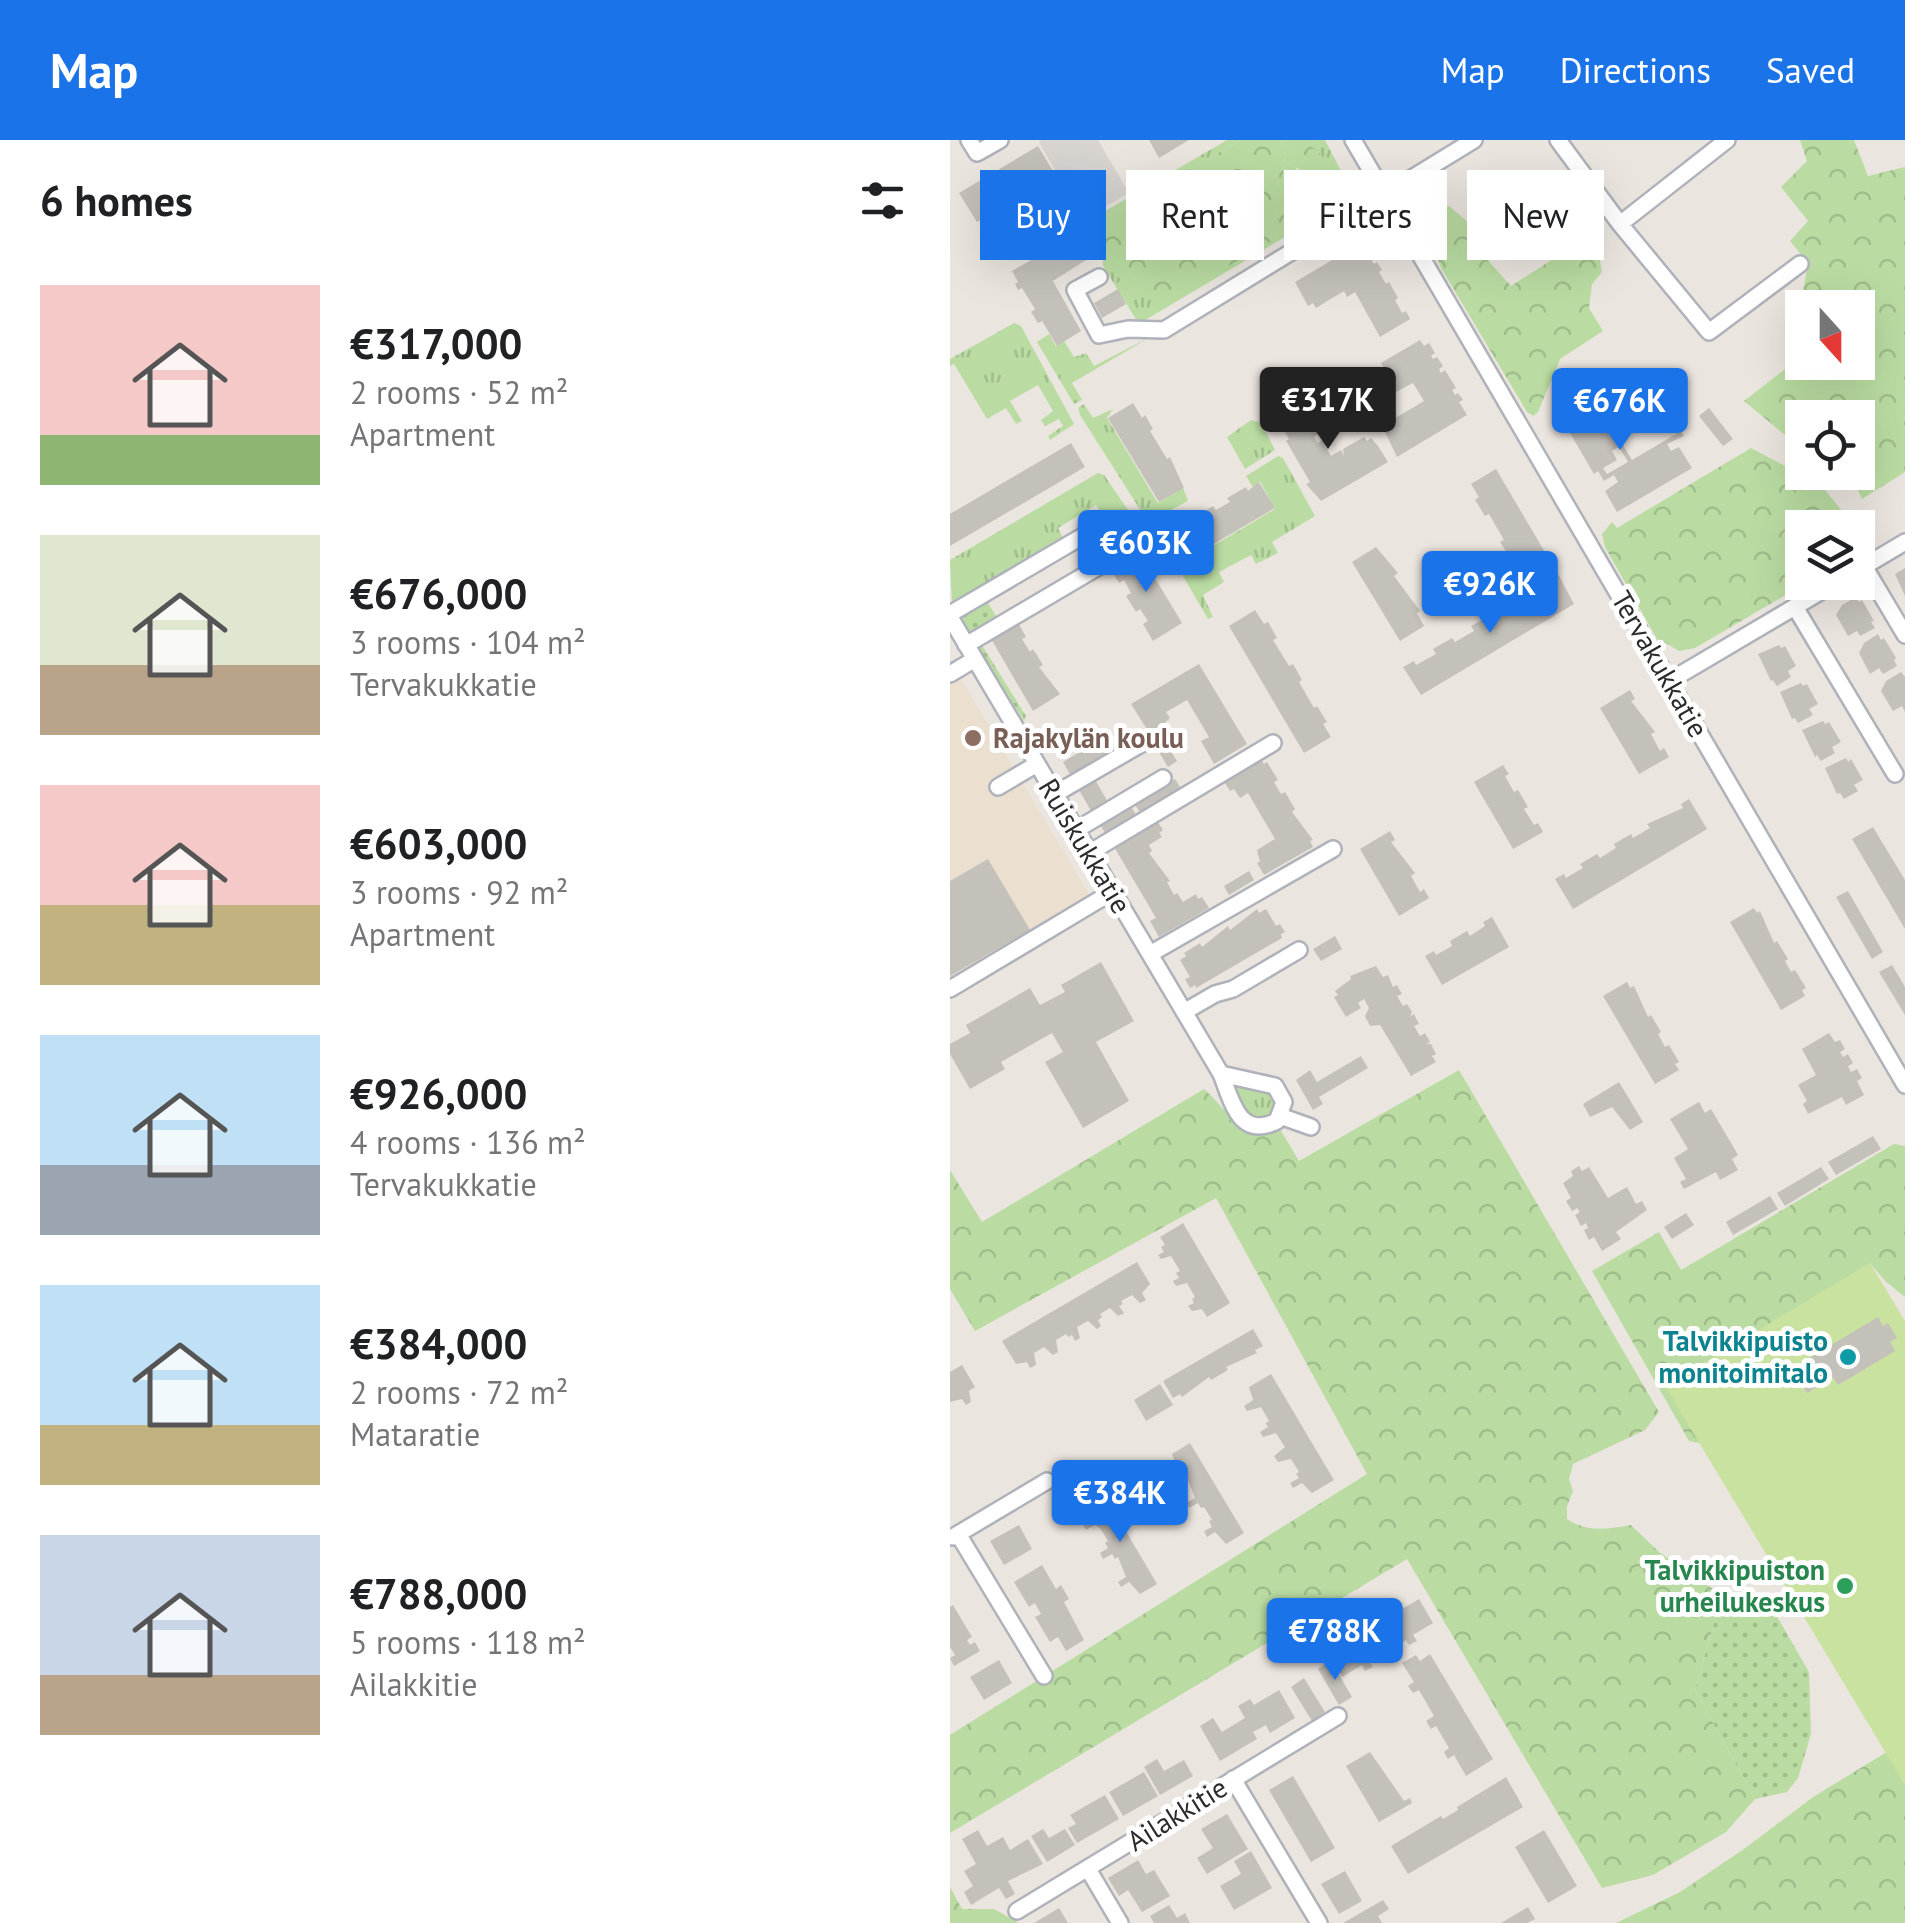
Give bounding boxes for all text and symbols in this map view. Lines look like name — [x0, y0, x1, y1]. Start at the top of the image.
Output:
text: Map — [50, 39, 138, 101]
text: Map — [1441, 47, 1505, 93]
text: Directions — [1560, 47, 1711, 93]
text: Saved — [1766, 47, 1855, 93]
chip: Buy — [980, 170, 1106, 260]
chip: Rent — [1126, 170, 1264, 260]
chip: Filters — [1284, 170, 1447, 260]
chip: New — [1467, 170, 1604, 260]
text: 6 homes — [40, 173, 193, 228]
icon: filters — [855, 173, 910, 228]
north arrow — [1785, 290, 1875, 380]
map controls — [1785, 290, 1875, 600]
text: €317,000 — [350, 316, 522, 371]
icon: home — [120, 325, 240, 445]
pin: €317K — [1258, 367, 1398, 452]
pin: €676K — [1550, 368, 1690, 453]
text: 2 rooms · 52 m² — [350, 371, 568, 413]
text: €317K — [1282, 378, 1374, 420]
text: €676K — [1574, 379, 1666, 421]
button: locate — [1785, 400, 1875, 490]
text: Apartment — [350, 413, 495, 455]
pin: €603K — [1076, 510, 1216, 595]
button: layers — [1785, 510, 1875, 600]
text: €603K — [1100, 521, 1192, 563]
pin: €926K — [1420, 551, 1560, 636]
text: €926K — [1444, 562, 1536, 604]
text: €676,000 — [350, 566, 527, 621]
icon: home — [120, 575, 240, 695]
street label: Tervakukkatie — [1604, 584, 1717, 744]
text: 3 rooms · 104 m² — [350, 621, 586, 663]
text: Tervakukkatie — [350, 663, 537, 705]
place label: Rajakylän koulu — [993, 719, 1184, 756]
marker: Rajakylän koulu — [962, 727, 984, 749]
street label: Ruiskukkatie — [1031, 771, 1140, 920]
text: €603,000 — [350, 816, 527, 871]
icon: home — [120, 825, 240, 945]
text: 3 rooms · 92 m² — [350, 871, 568, 913]
text: Apartment — [350, 913, 495, 955]
text: €926,000 — [350, 1066, 527, 1121]
icon: home — [120, 1075, 240, 1195]
text: 4 rooms · 136 m² — [350, 1121, 586, 1163]
text: Tervakukkatie — [350, 1163, 537, 1205]
text: €384,000 — [350, 1316, 527, 1371]
place label: Talvikkipuisto monitoimitalo — [1658, 1322, 1828, 1391]
icon: home — [120, 1325, 240, 1445]
marker: Talvikkipuisto monitoimitalo — [1837, 1346, 1859, 1368]
text: 2 rooms · 72 m² — [350, 1371, 568, 1413]
text: Mataratie — [350, 1413, 480, 1455]
pin: €384K — [1050, 1460, 1190, 1545]
text: €384K — [1074, 1471, 1166, 1513]
place label: Talvikkipuiston urheilukeskus — [1645, 1551, 1825, 1620]
text: €788,000 — [350, 1566, 527, 1621]
icon: home — [120, 1575, 240, 1695]
marker: Talvikkipuiston urheilukeskus — [1834, 1575, 1856, 1597]
pin: €788K — [1265, 1598, 1405, 1683]
text: €788K — [1289, 1609, 1381, 1651]
text: 5 rooms · 118 m² — [350, 1621, 586, 1663]
text: Ailakkitie — [350, 1663, 477, 1705]
street label: Ailakkitie — [1120, 1768, 1234, 1859]

